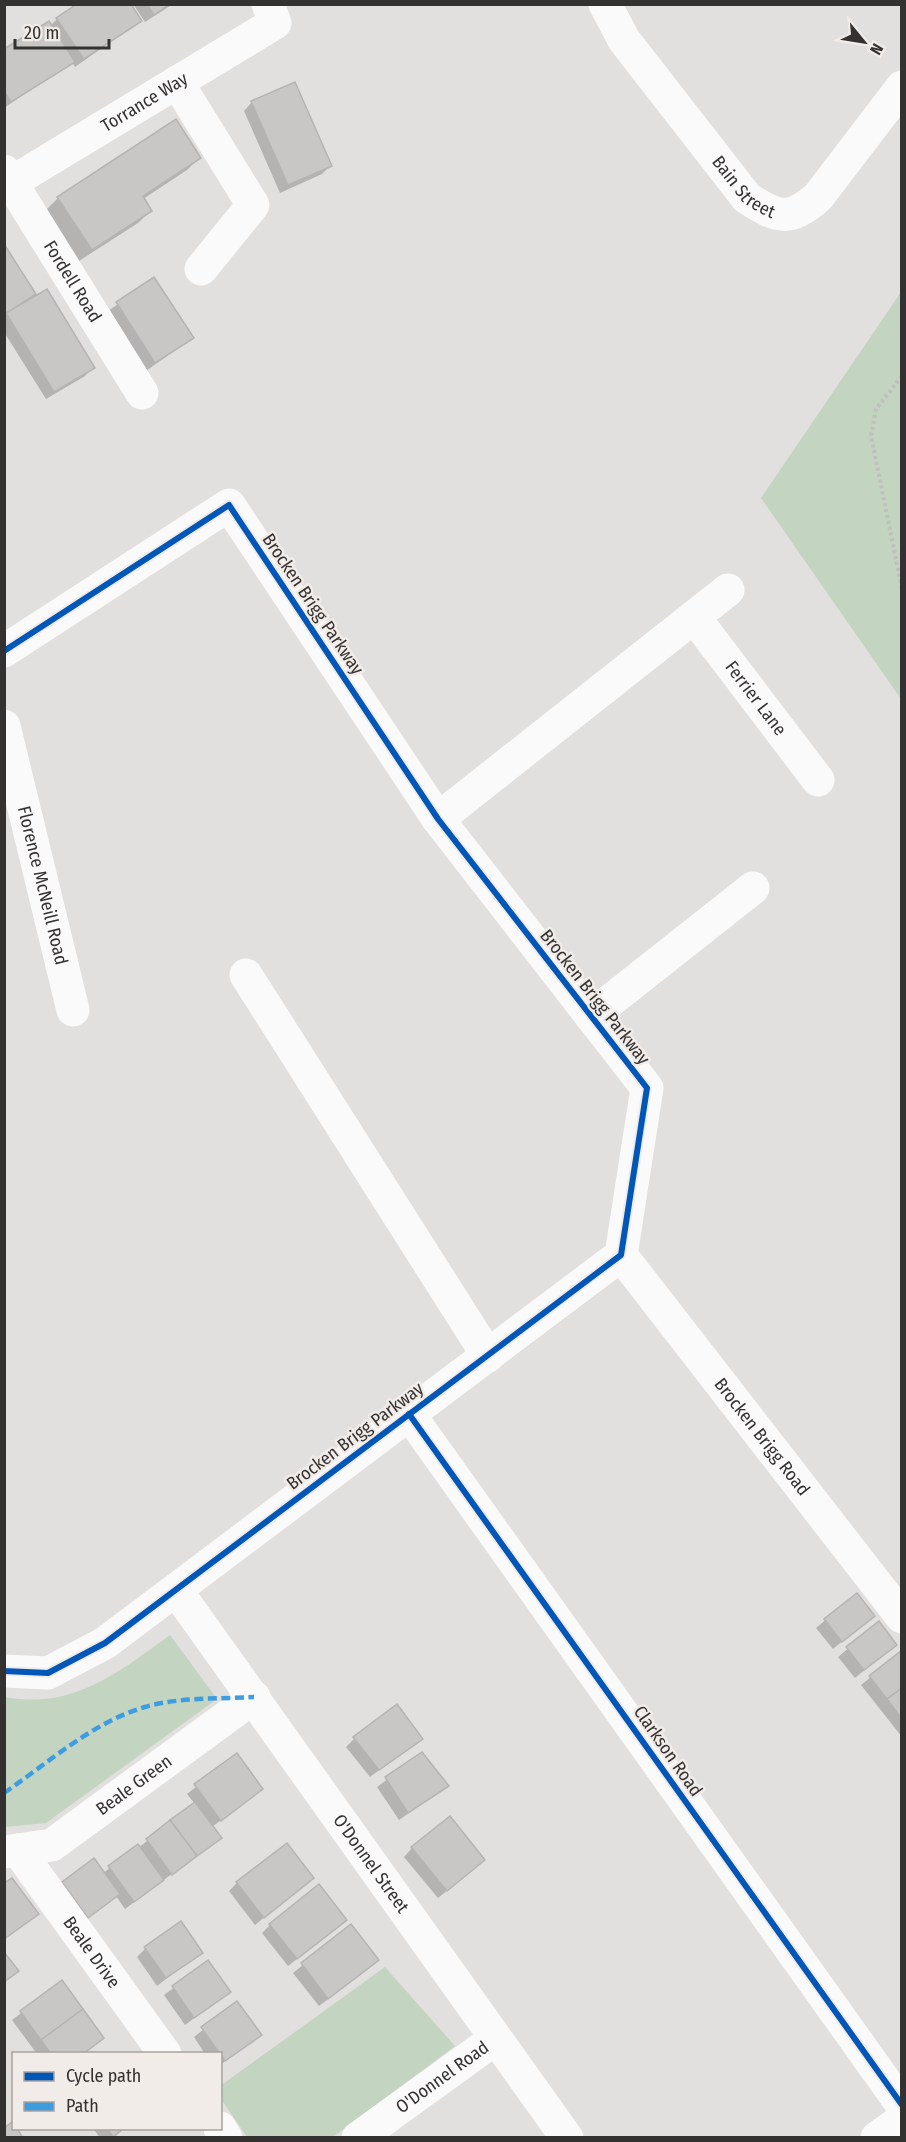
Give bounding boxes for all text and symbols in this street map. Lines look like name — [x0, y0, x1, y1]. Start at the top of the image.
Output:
scale bar — [15, 12, 110, 50]
north arrow — [834, 12, 894, 72]
text: 20 m — [24, 22, 59, 44]
text: N — [866, 40, 887, 58]
street label: Torrance Way — [97, 68, 192, 137]
street label: Bain Street — [707, 151, 778, 223]
street label: Fordell Road — [39, 236, 106, 326]
street label: Brocken Brigg Parkway — [258, 529, 368, 679]
street label: Ferrier Lane — [720, 657, 791, 740]
street label: Florence McNeill Road — [13, 804, 73, 967]
street label: Brocken Brigg Parkway — [535, 925, 655, 1069]
street label: Brocken Brigg Road — [710, 1373, 815, 1500]
street label: Brocken Brigg Parkway — [282, 1377, 428, 1495]
street label: Clarkson Road — [629, 1702, 707, 1800]
street label: Beale Green — [92, 1750, 176, 1820]
street label: O'Donnel Street — [328, 1810, 414, 1917]
street label: Beale Drive — [58, 1912, 125, 1992]
street label: O'Donnel Road — [392, 2036, 493, 2118]
legend — [12, 2052, 222, 2130]
text: Cycle path — [66, 2065, 141, 2087]
text: Path — [66, 2095, 99, 2117]

